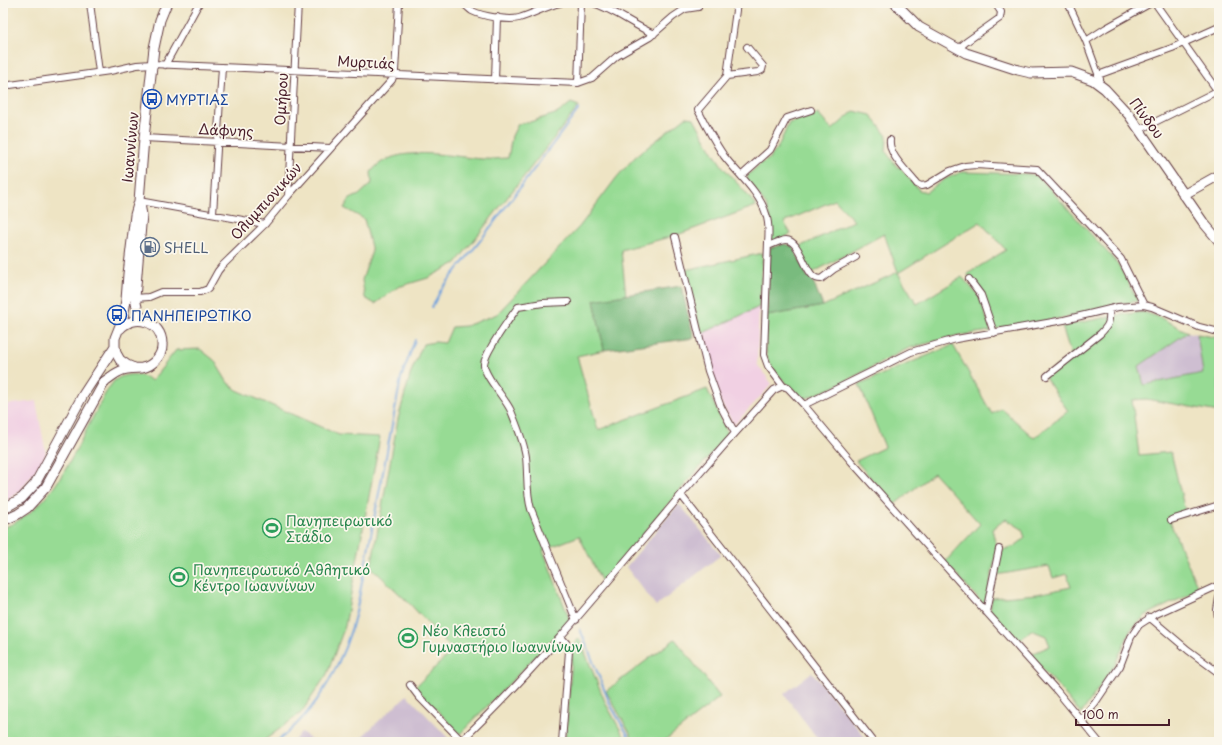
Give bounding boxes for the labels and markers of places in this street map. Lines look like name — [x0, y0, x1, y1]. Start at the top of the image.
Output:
bus stop icon: ΜΥΡΤΙΑΣ — [141, 88, 163, 110]
place label: ΜΥΡΤΙΑΣ — [166, 89, 228, 110]
fuel station icon: SHELL — [139, 236, 161, 258]
place label: SHELL — [164, 237, 209, 258]
bus stop icon: ΠΑΝΗΠΕΙΡΩΤΙΚΟ — [106, 304, 128, 326]
place label: ΠΑΝΗΠΕΙΡΩΤΙΚΟ — [131, 305, 252, 326]
place label: Πανηπειρωτικό Στάδιο — [286, 510, 393, 547]
sports icon: Πανηπειρωτικό Στάδιο — [261, 517, 283, 539]
place label: Πανηπειρωτικό Αθλητικό Κέντρο Ιωαννίνων — [193, 559, 370, 596]
sports icon: Πανηπειρωτικό Αθλητικό Κέντρο Ιωαννίνων — [168, 566, 190, 588]
place label: Νέο Κλειστό Γυμναστήριο Ιωαννίνων — [422, 620, 583, 657]
sports icon: Νέο Κλειστό Γυμναστήριο Ιωαννίνων — [397, 627, 419, 649]

